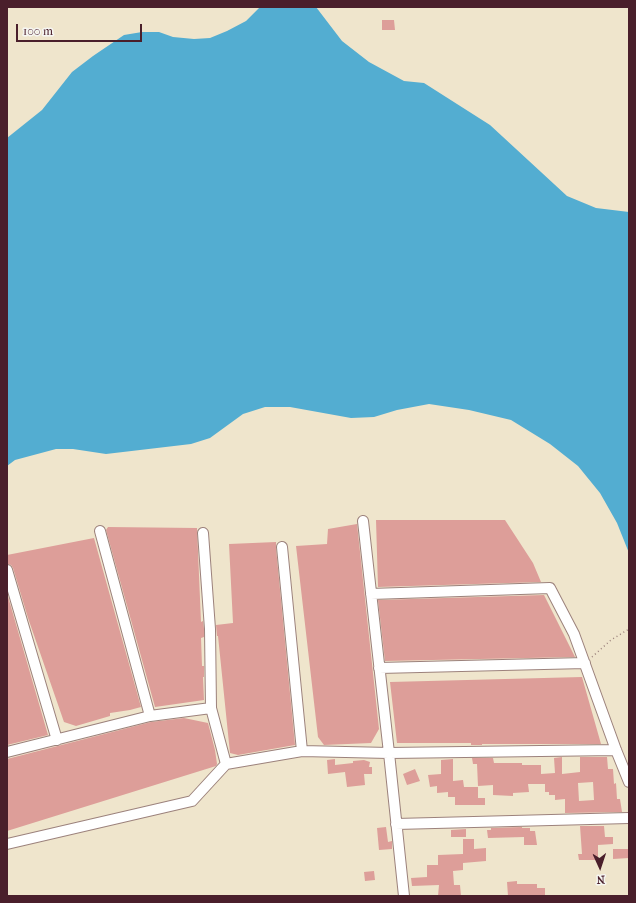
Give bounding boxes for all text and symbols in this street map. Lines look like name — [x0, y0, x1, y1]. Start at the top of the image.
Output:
scale bar — [18, 16, 144, 42]
text: 100 m — [23, 24, 53, 38]
north arrow — [580, 847, 620, 887]
text: N — [596, 873, 605, 886]

